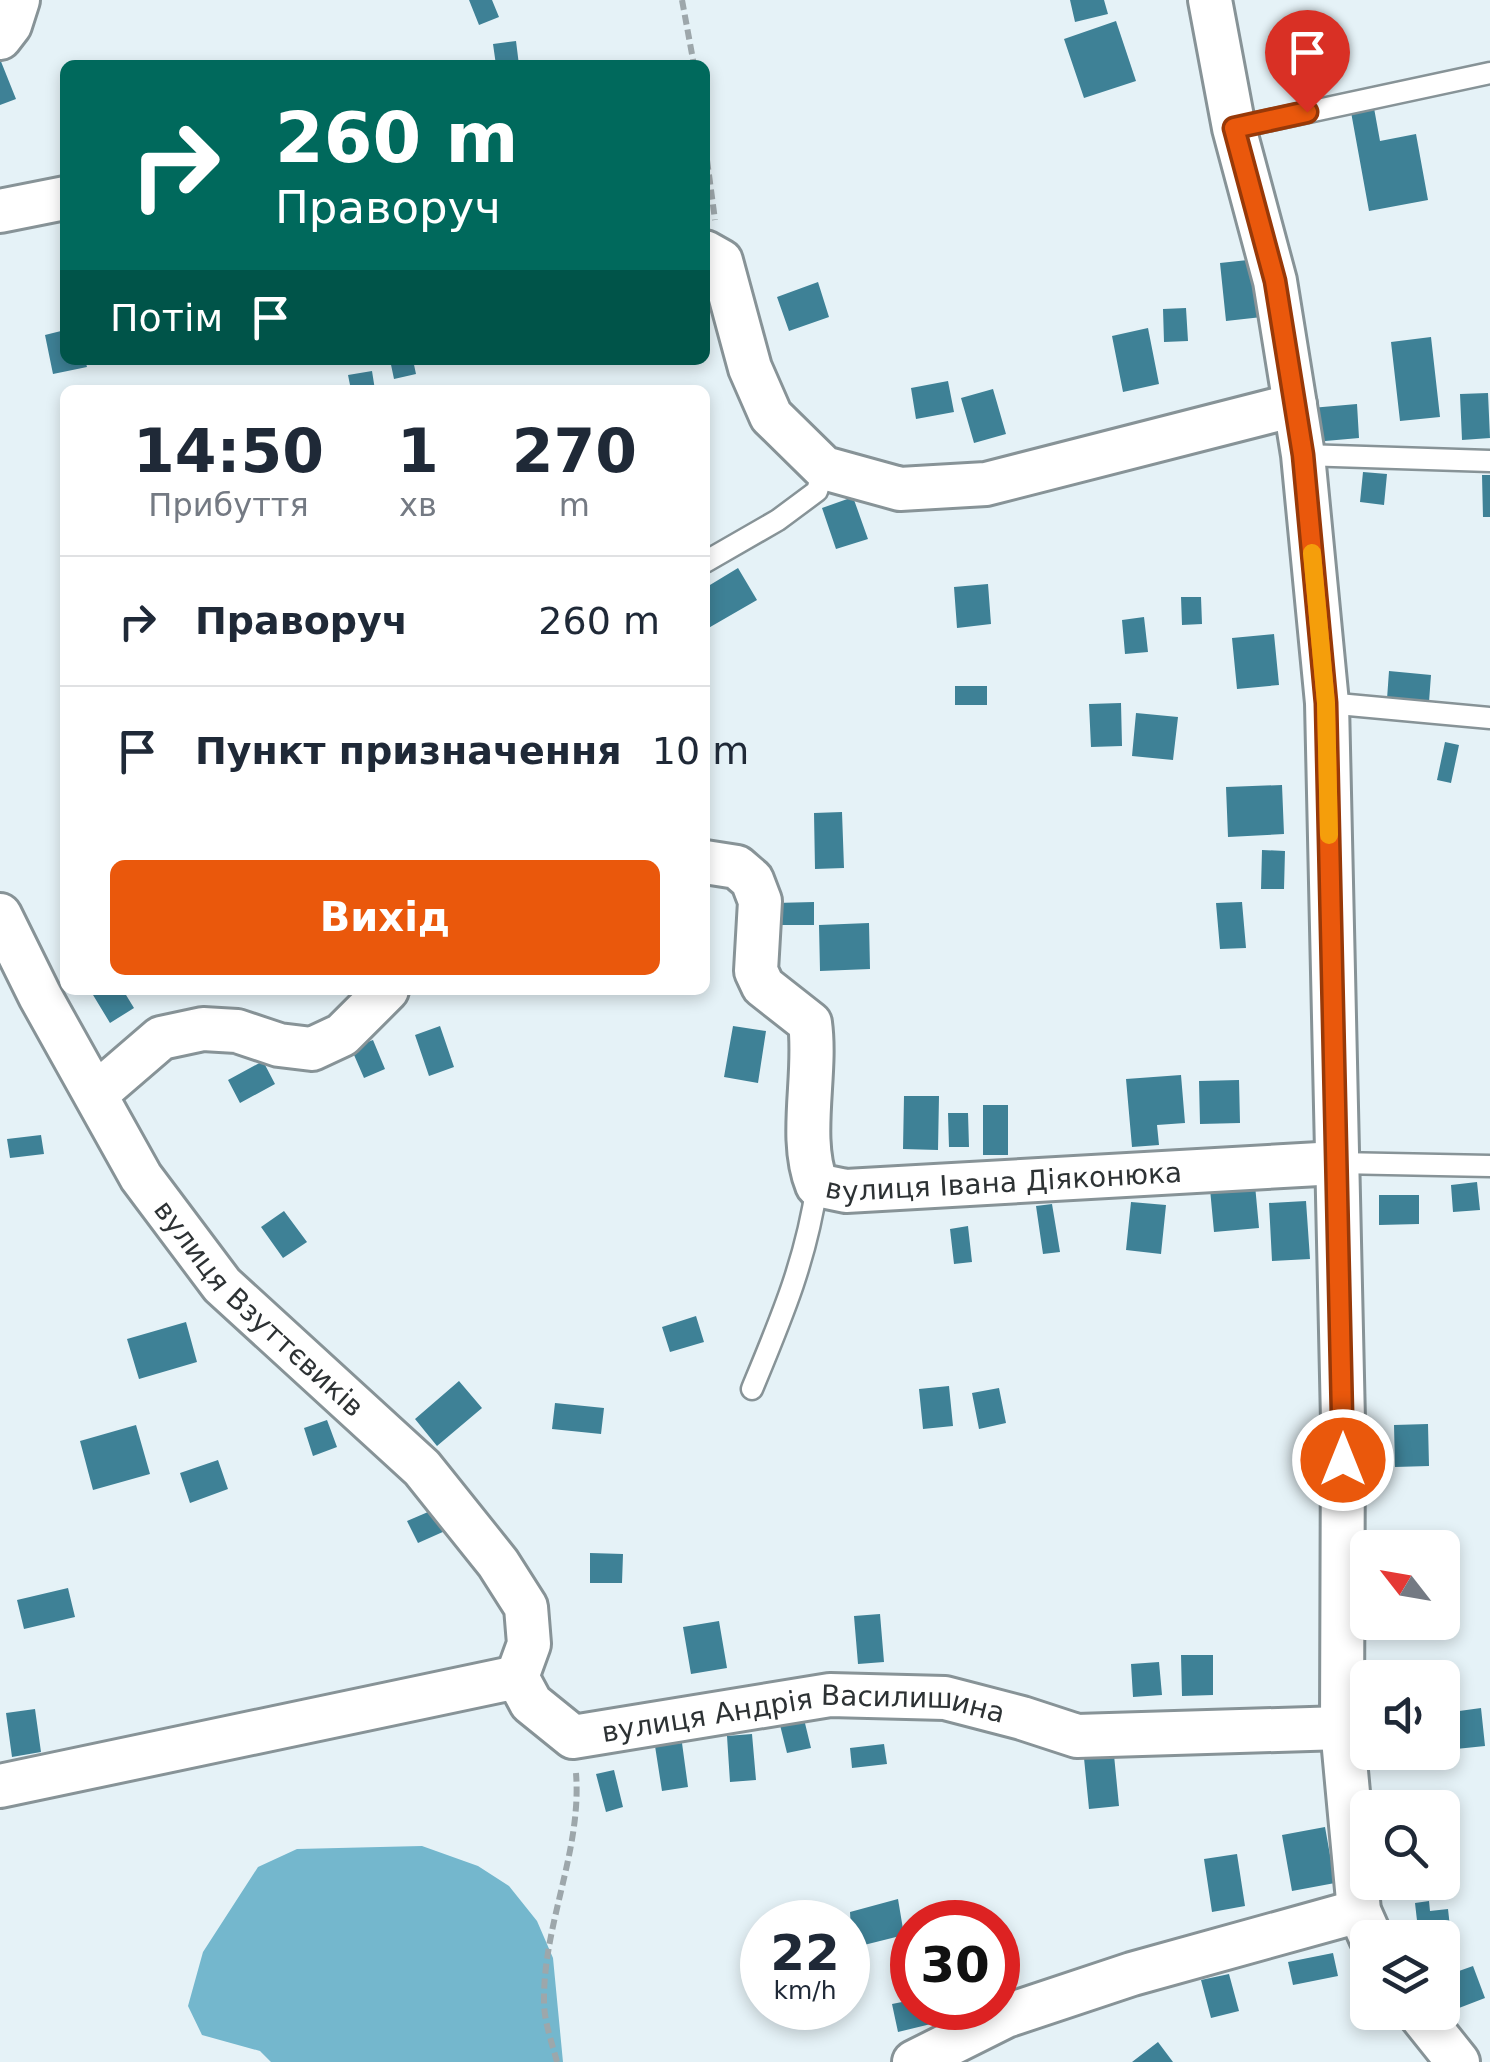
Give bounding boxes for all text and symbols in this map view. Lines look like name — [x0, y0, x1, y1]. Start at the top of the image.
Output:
pin — [1265, 10, 1350, 113]
icon: arrive — [1280, 25, 1335, 80]
text: 260 m — [275, 97, 518, 179]
icon: right — [110, 100, 240, 230]
text: Праворуч — [275, 181, 501, 234]
icon: arrive — [243, 290, 298, 345]
text: Потім — [110, 296, 223, 340]
text: 14:50 — [133, 416, 324, 486]
text: 1 — [397, 416, 439, 486]
text: 270 — [512, 416, 637, 486]
text: Прибуття — [148, 486, 309, 524]
text: хв — [399, 486, 437, 524]
text: m — [559, 486, 590, 524]
icon: right — [110, 594, 165, 649]
text: Праворуч — [195, 599, 408, 643]
text: 260 m — [538, 599, 660, 643]
icon: arrive — [110, 724, 165, 779]
text: Пункт призначення — [195, 729, 622, 773]
text: 10 m — [652, 729, 749, 773]
button: Вихід — [110, 860, 660, 975]
street label: вулиця Івана Діяконюка — [823, 1156, 1183, 1208]
street label: вулиця Взуттєвиків — [147, 1194, 371, 1424]
position arrow — [1291, 1408, 1395, 1512]
north arrow — [1350, 1530, 1460, 1640]
map controls — [1350, 1530, 1460, 2030]
button: sound — [1350, 1660, 1460, 1770]
street label: вулиця Андрія Василишина — [599, 1679, 1008, 1749]
button: search — [1350, 1790, 1460, 1900]
speed limit sign: 30 — [890, 1900, 1020, 2030]
button: layers — [1350, 1920, 1460, 2030]
text: 22 — [770, 1924, 840, 1982]
text: km/h — [773, 1976, 837, 2005]

